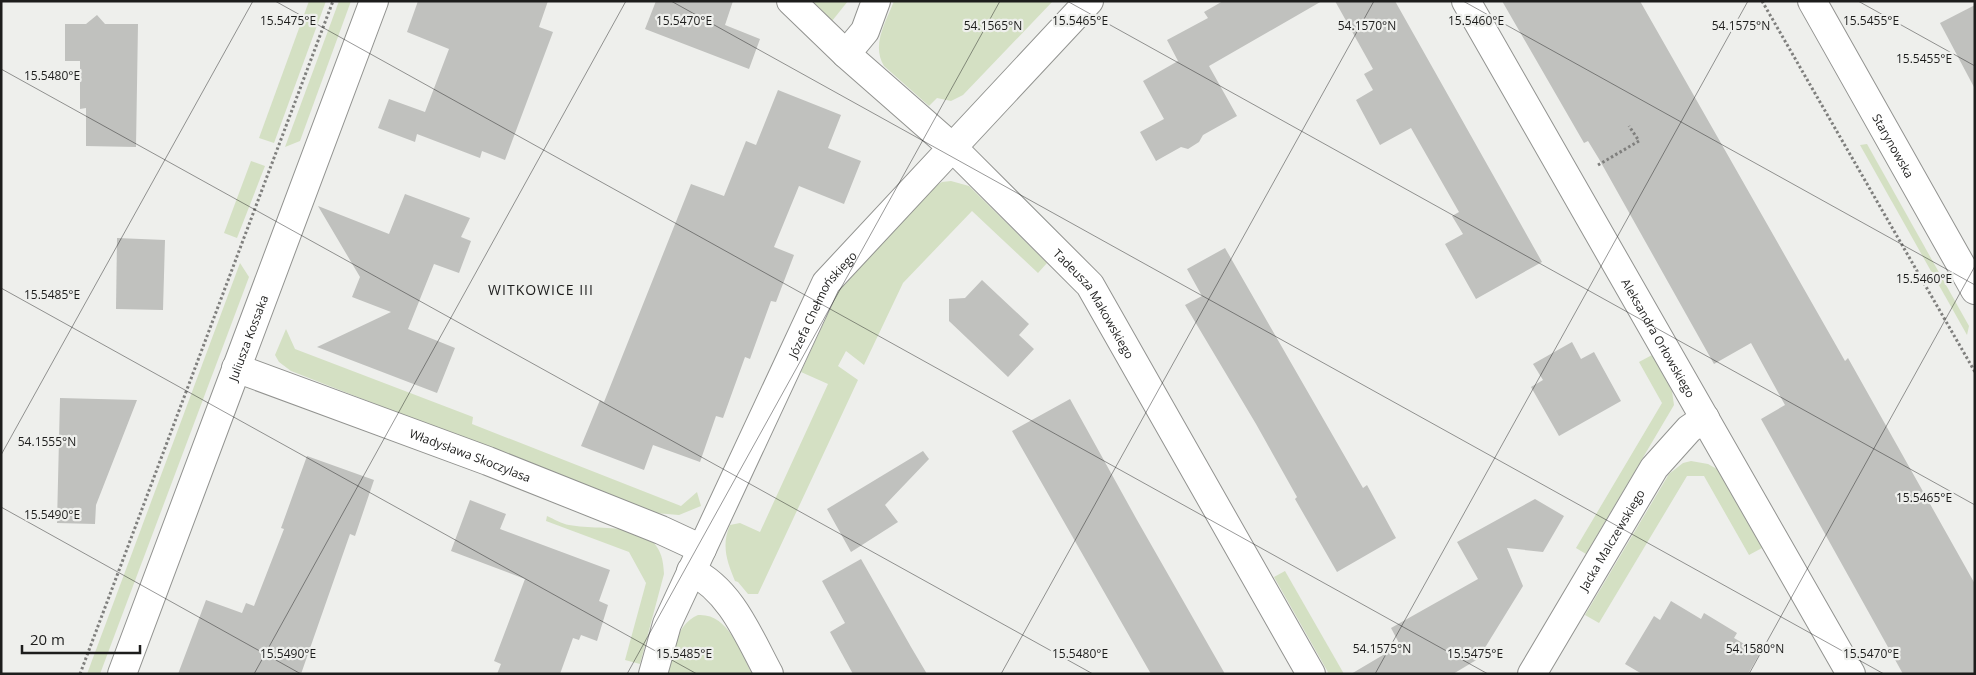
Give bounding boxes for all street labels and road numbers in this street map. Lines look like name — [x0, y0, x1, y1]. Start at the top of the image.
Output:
street label: Starynowska — [1869, 110, 1918, 181]
street label: Tadeusza Makowskiego — [1050, 245, 1139, 362]
street label: Józefa Chełmońskiego — [783, 247, 860, 361]
street label: Aleksandra Orłowskiego — [1618, 275, 1700, 401]
street label: Juliusza Kossaka — [224, 292, 272, 384]
street label: Władysława Skoczylasa — [407, 424, 533, 486]
street label: Jacka Malczewskiego — [1574, 486, 1648, 595]

